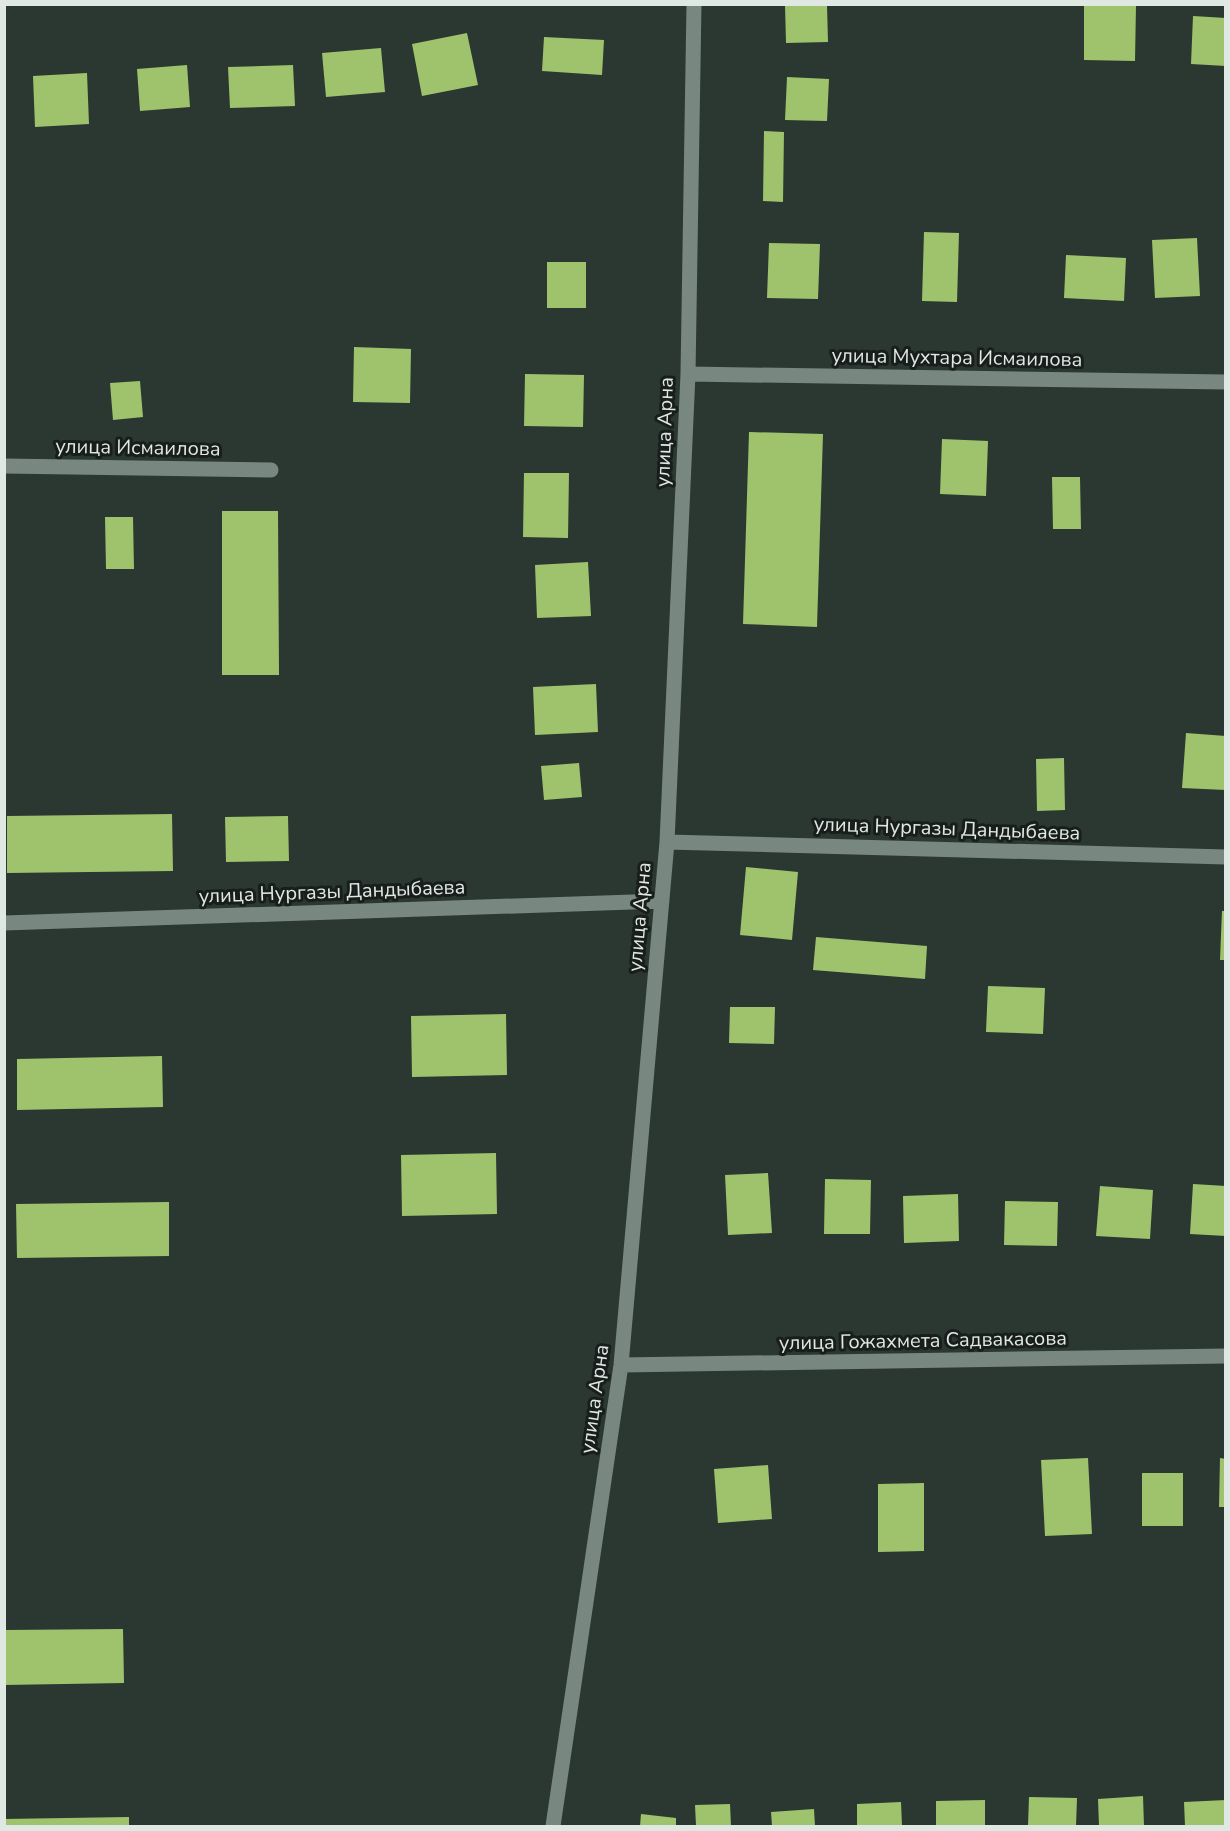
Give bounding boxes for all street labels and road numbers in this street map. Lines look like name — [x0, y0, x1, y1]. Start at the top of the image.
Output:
street label: улица Мухтара Исмаилова — [831, 342, 1083, 373]
street label: улица Арна — [649, 377, 680, 487]
street label: улица Исмаилова — [55, 433, 221, 462]
street label: улица Нургазы Дандыбаева — [813, 810, 1081, 847]
street label: улица Арна — [621, 861, 658, 973]
street label: улица Нургазы Дандыбаева — [198, 873, 466, 910]
street label: улица Гожахмета Садвакасова — [779, 1324, 1067, 1357]
street label: улица Арна — [573, 1343, 616, 1455]

